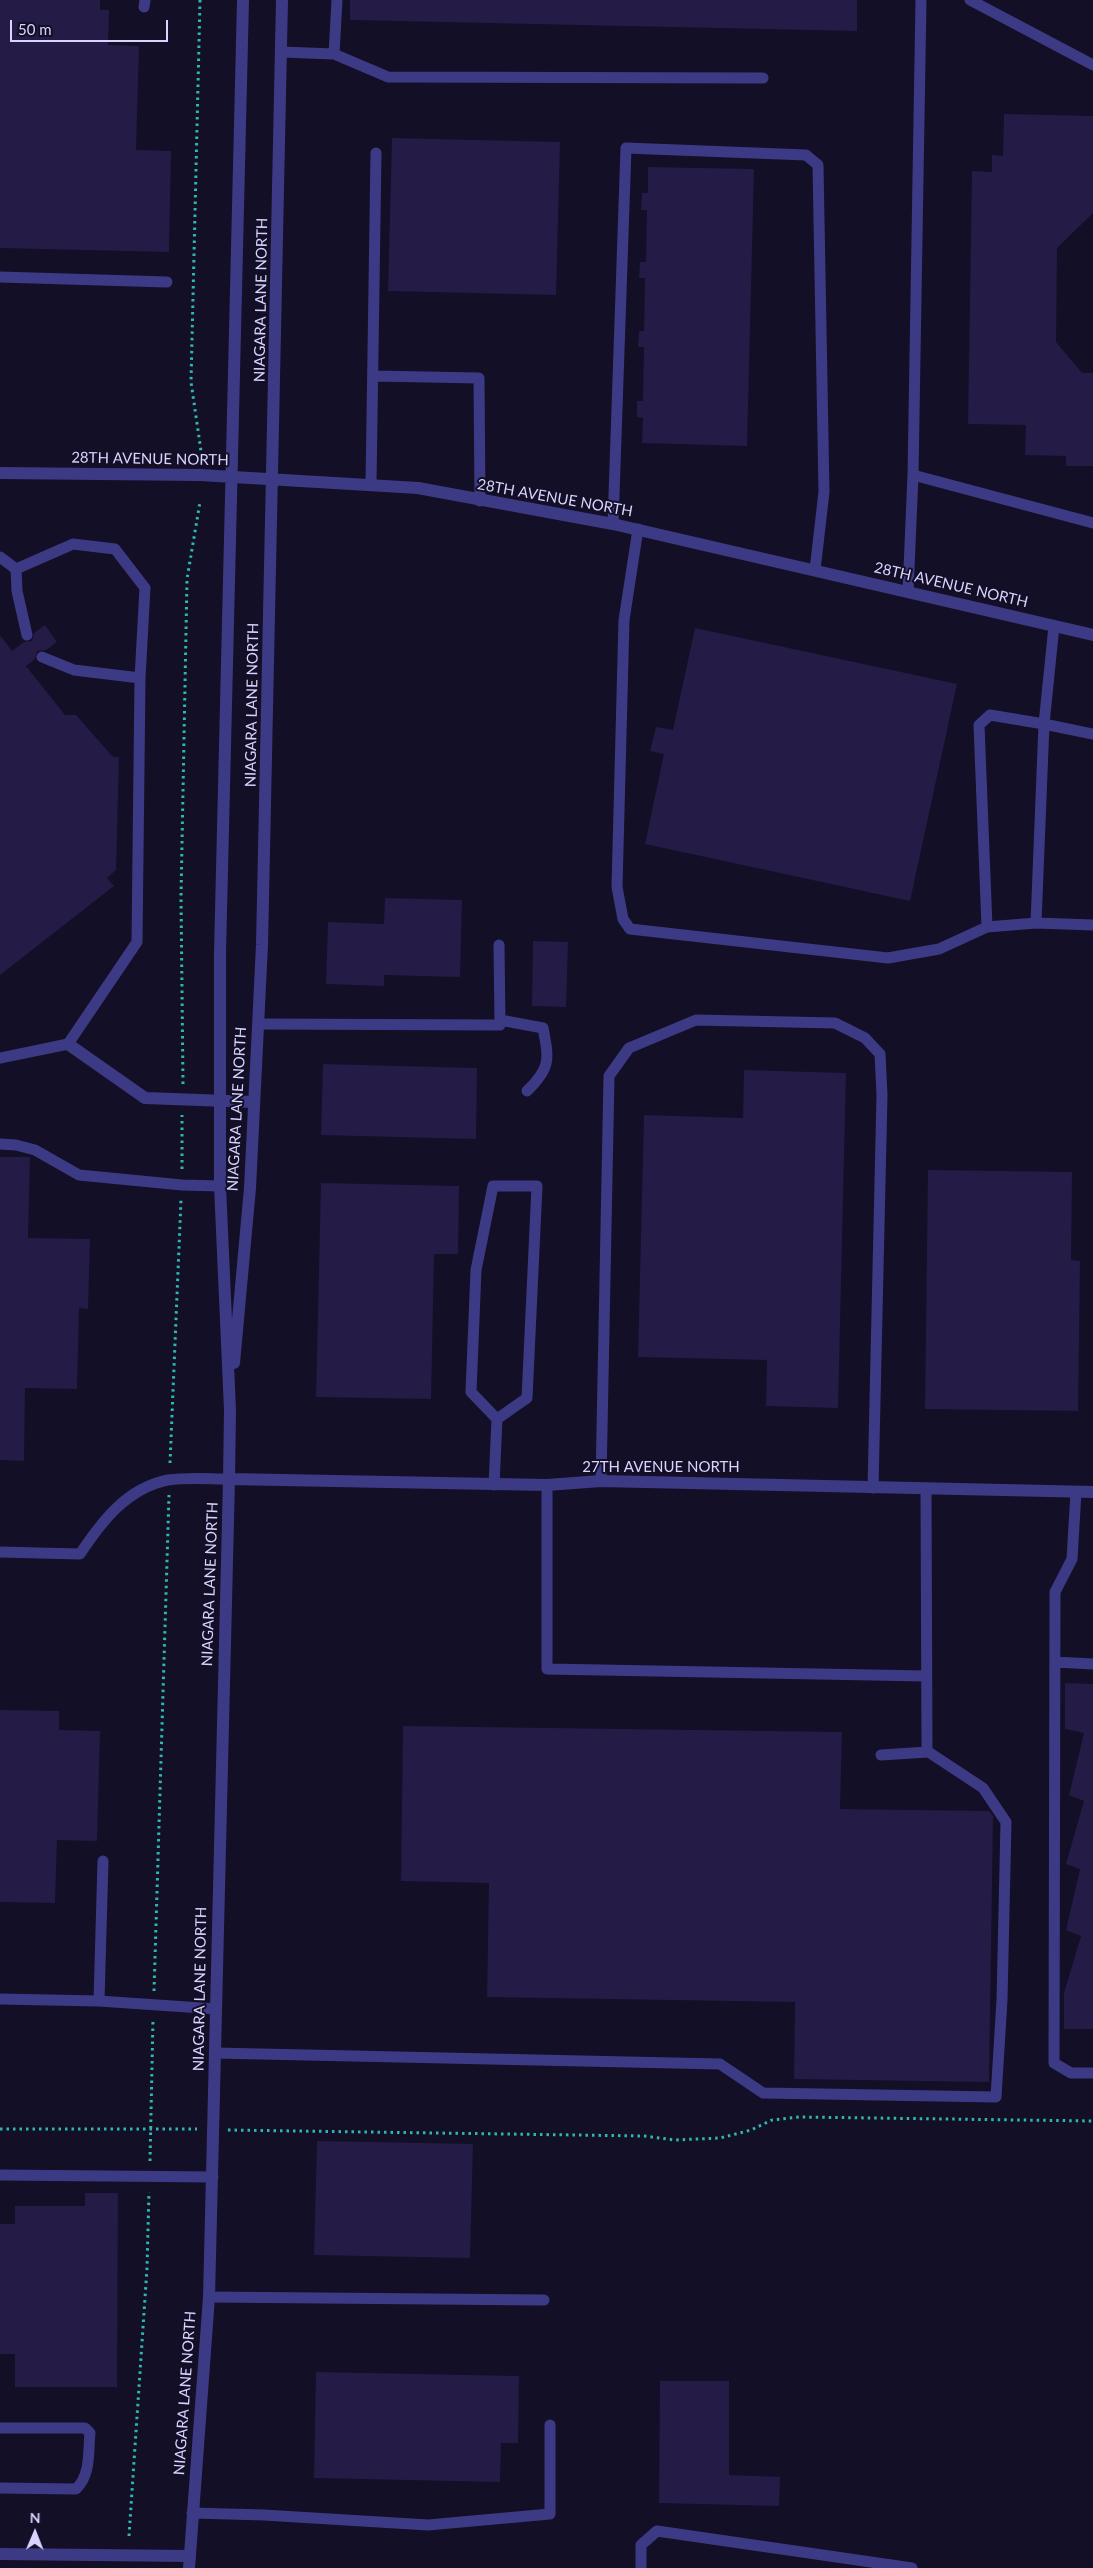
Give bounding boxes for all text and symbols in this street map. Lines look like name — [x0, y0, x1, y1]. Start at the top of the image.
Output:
scale bar — [12, 10, 170, 42]
text: 50 m — [18, 20, 52, 38]
street label: NIAGARA LANE NORTH — [251, 218, 271, 382]
street label: 28TH AVENUE NORTH — [71, 449, 229, 469]
street label: 28TH AVENUE NORTH — [476, 475, 634, 521]
street label: 28TH AVENUE NORTH — [872, 559, 1030, 611]
street label: NIAGARA LANE NORTH — [242, 623, 262, 787]
street label: NIAGARA LANE NORTH — [224, 1026, 250, 1192]
street label: 27TH AVENUE NORTH — [582, 1458, 740, 1476]
street label: NIAGARA LANE NORTH — [198, 1501, 222, 1667]
street label: NIAGARA LANE NORTH — [190, 1907, 210, 2071]
street label: NIAGARA LANE NORTH — [170, 2310, 200, 2476]
north arrow — [10, 2508, 60, 2558]
text: N — [30, 2509, 41, 2526]

